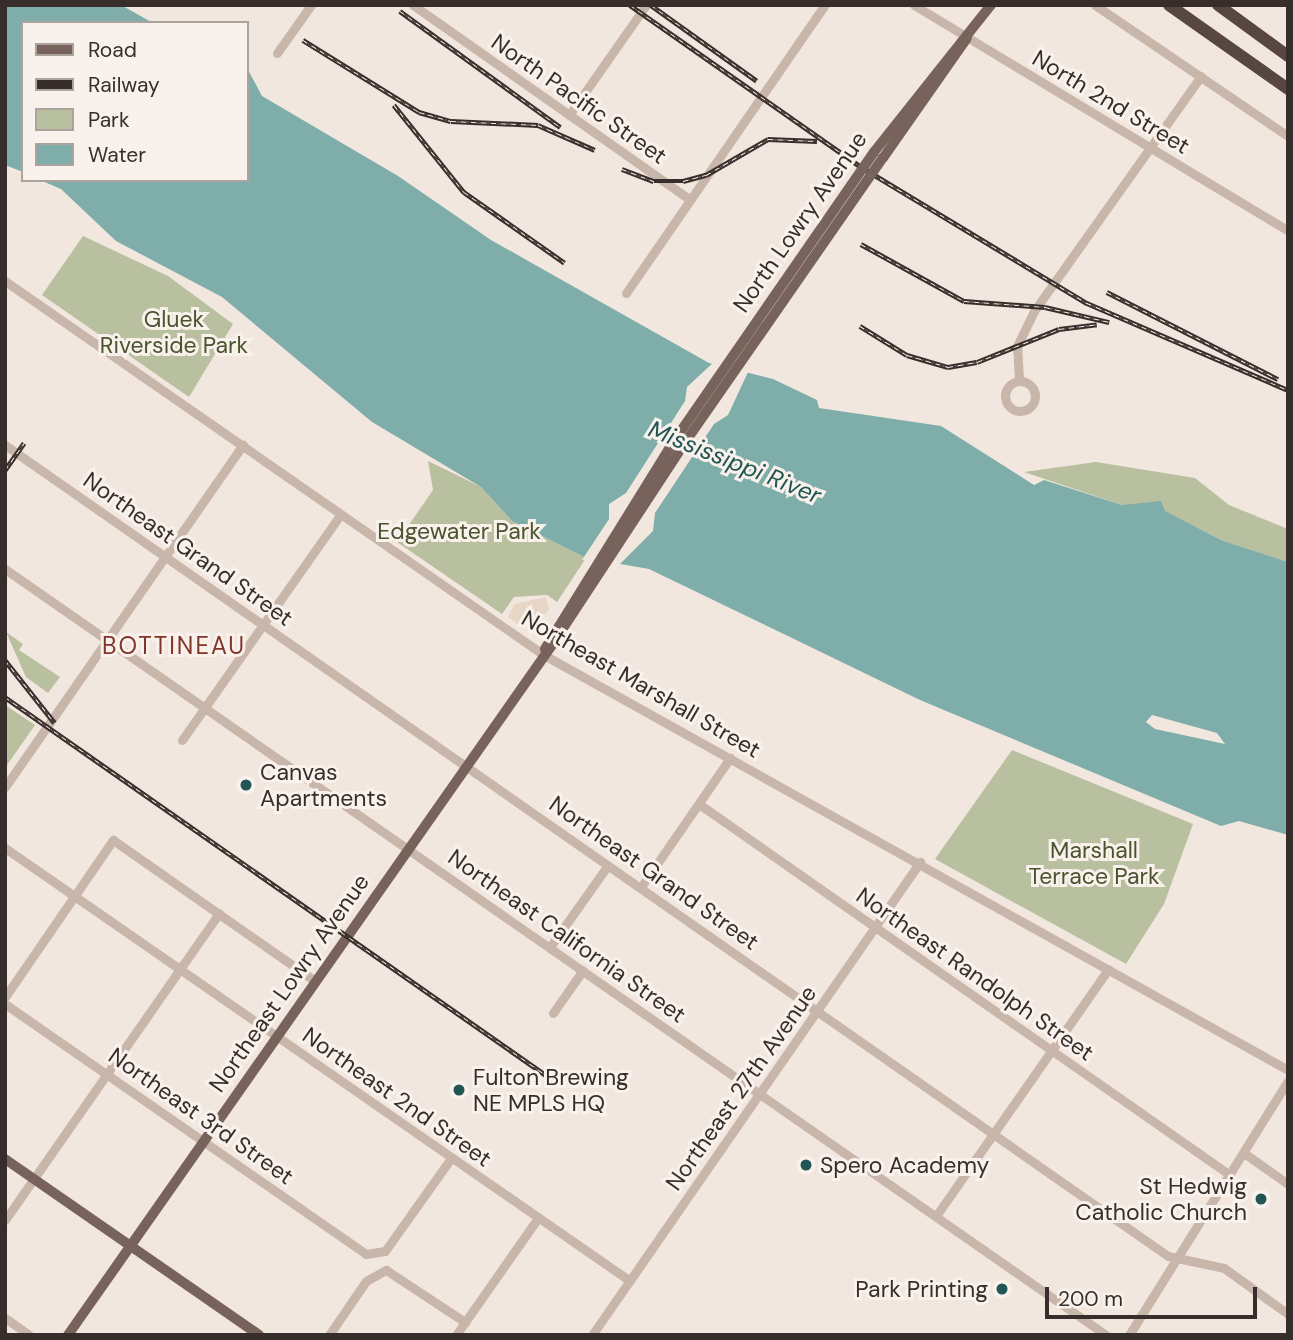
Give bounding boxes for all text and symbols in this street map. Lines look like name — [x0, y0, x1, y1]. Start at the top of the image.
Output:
legend — [21, 21, 248, 182]
street label: North Pacific Street — [486, 28, 672, 170]
text: Road — [88, 36, 137, 64]
street label: North 2nd Street — [1027, 44, 1195, 160]
text: Railway — [88, 71, 160, 99]
text: Park — [88, 106, 129, 134]
street label: North Lowry Avenue — [727, 126, 873, 318]
text: Water — [88, 141, 146, 169]
park label: Gluek Riverside Park — [100, 305, 248, 359]
water label: Mississippi River — [644, 414, 826, 510]
street label: Northeast Grand Street — [78, 466, 298, 632]
park label: Edgewater Park — [377, 517, 541, 545]
street label: Northeast Marshall Street — [517, 604, 765, 764]
district label: BOTTINEAU — [103, 632, 245, 660]
place label: Canvas Apartments — [260, 758, 387, 812]
marker: Canvas Apartments — [238, 777, 254, 793]
street label: Northeast Grand Street — [544, 790, 764, 956]
park label: Marshall Terrace Park — [1028, 836, 1160, 890]
street label: Northeast California Street — [443, 843, 691, 1029]
street label: Northeast Lowry Avenue — [203, 869, 375, 1097]
street label: Northeast Randolph Street — [851, 881, 1099, 1067]
street label: Northeast 27th Avenue — [660, 980, 822, 1196]
street label: Northeast 2nd Street — [297, 1021, 497, 1173]
street label: Northeast 3rd Street — [103, 1042, 299, 1190]
place label: Fulton Brewing NE MPLS HQ — [473, 1063, 629, 1117]
marker: Fulton Brewing NE MPLS HQ — [451, 1082, 467, 1098]
place label: Spero Academy — [820, 1151, 989, 1179]
marker: Spero Academy — [798, 1157, 814, 1173]
place label: St Hedwig Catholic Church — [1075, 1172, 1247, 1226]
marker: St Hedwig Catholic Church — [1253, 1191, 1269, 1207]
scale bar — [1048, 1274, 1260, 1318]
place label: Park Printing — [855, 1275, 988, 1303]
marker: Park Printing — [994, 1281, 1010, 1297]
text: 200 m — [1058, 1285, 1123, 1313]

